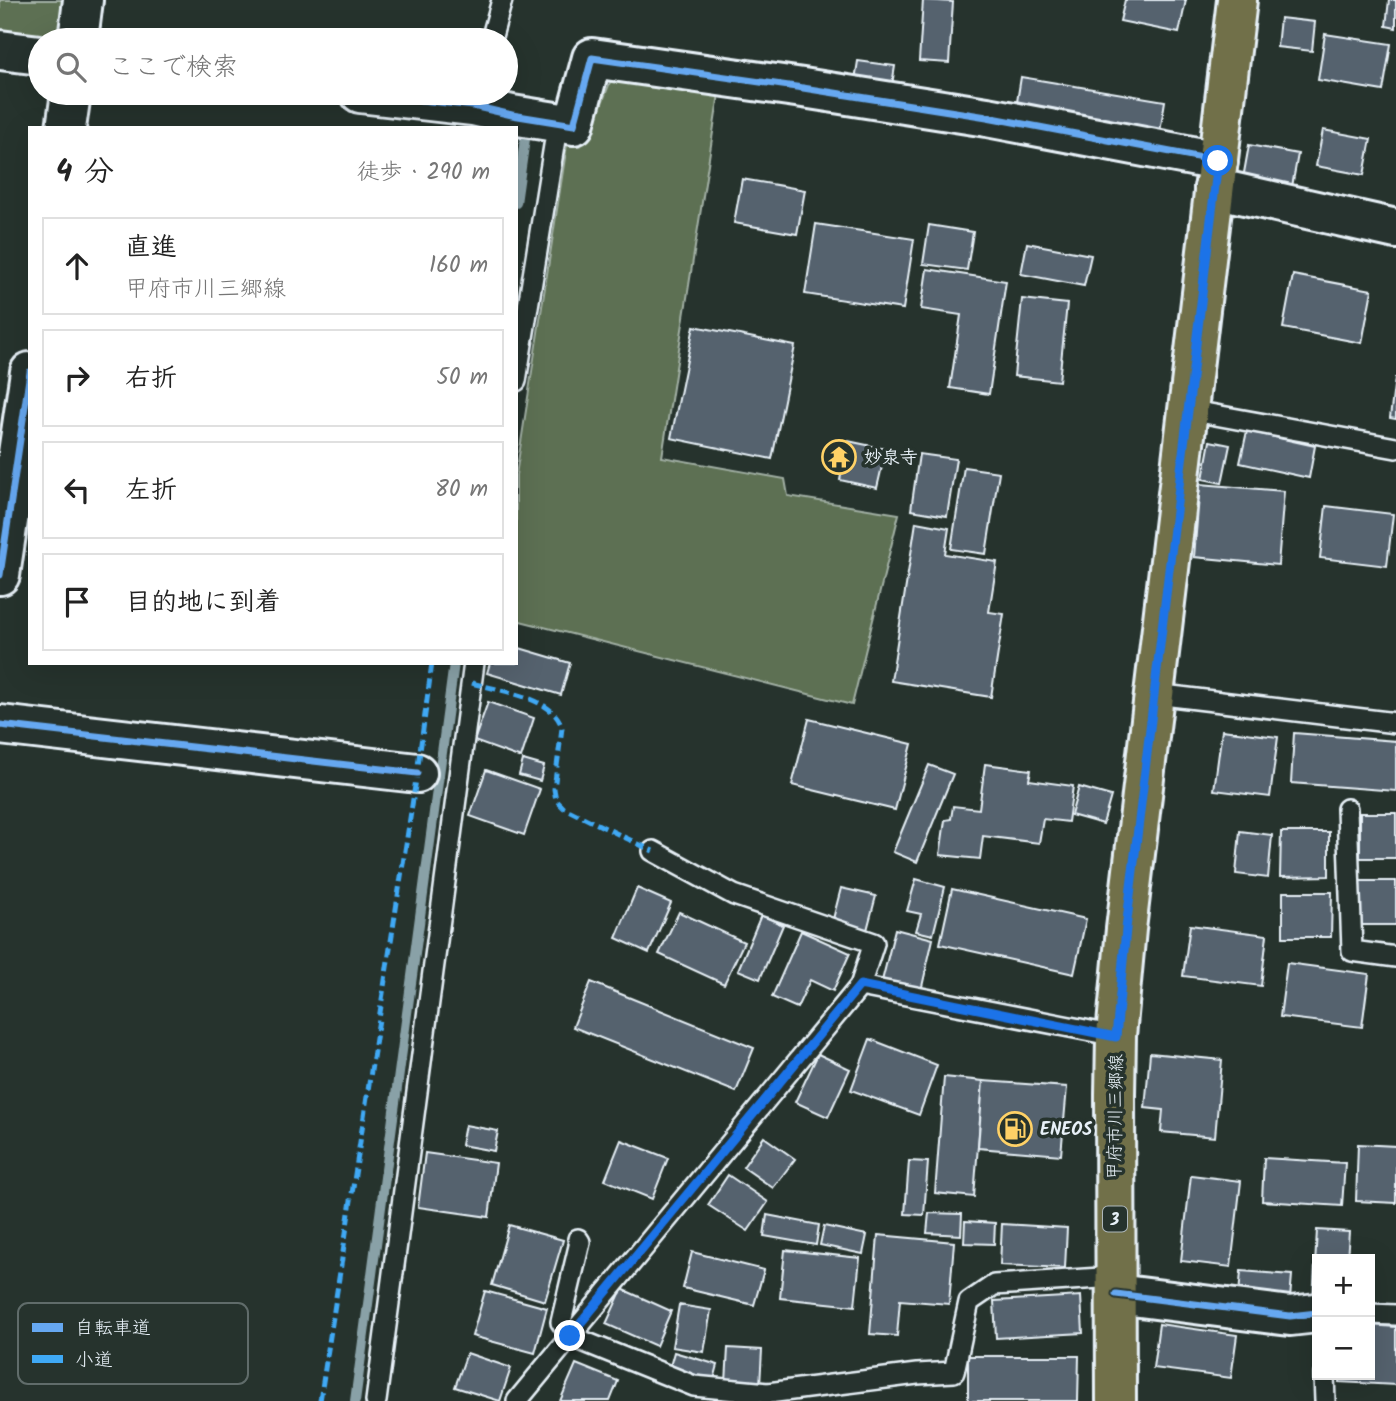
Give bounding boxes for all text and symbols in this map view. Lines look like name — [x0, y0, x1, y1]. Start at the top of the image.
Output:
search box — [28, 28, 518, 105]
text: ここで検索 — [108, 47, 238, 89]
icon: search — [52, 48, 90, 86]
route start — [1202, 145, 1233, 176]
text: 4 分 — [56, 149, 114, 197]
text: 徒歩 · 290 m — [356, 155, 490, 191]
text: 直進 — [125, 227, 177, 269]
icon: ahead — [58, 247, 96, 285]
text: 160 m — [429, 248, 488, 284]
text: 甲府市川三郷線 — [125, 272, 286, 308]
text: 右折 — [125, 358, 177, 400]
icon: right — [58, 359, 96, 397]
text: 50 m — [437, 360, 488, 396]
temple icon: 妙泉寺 — [820, 438, 858, 476]
place label: 妙泉寺 — [864, 444, 918, 473]
text: 左折 — [125, 470, 177, 512]
icon: left — [58, 471, 96, 509]
text: 80 m — [435, 472, 488, 508]
text: 目的地に到着 — [125, 582, 281, 624]
icon: arrive — [58, 583, 96, 621]
street label: 甲府市川三郷線 — [1101, 1054, 1132, 1180]
fuel station icon: ENEOS — [996, 1110, 1034, 1148]
place label: ENEOS — [1040, 1116, 1092, 1145]
road number: 3 — [1103, 1206, 1127, 1232]
map controls — [1312, 1254, 1375, 1380]
button: + — [1312, 1254, 1375, 1317]
legend — [18, 1303, 248, 1384]
text: 自転車道 — [75, 1314, 151, 1344]
button: − — [1312, 1317, 1375, 1380]
route end — [554, 1320, 585, 1351]
text: 小道 — [75, 1346, 113, 1376]

